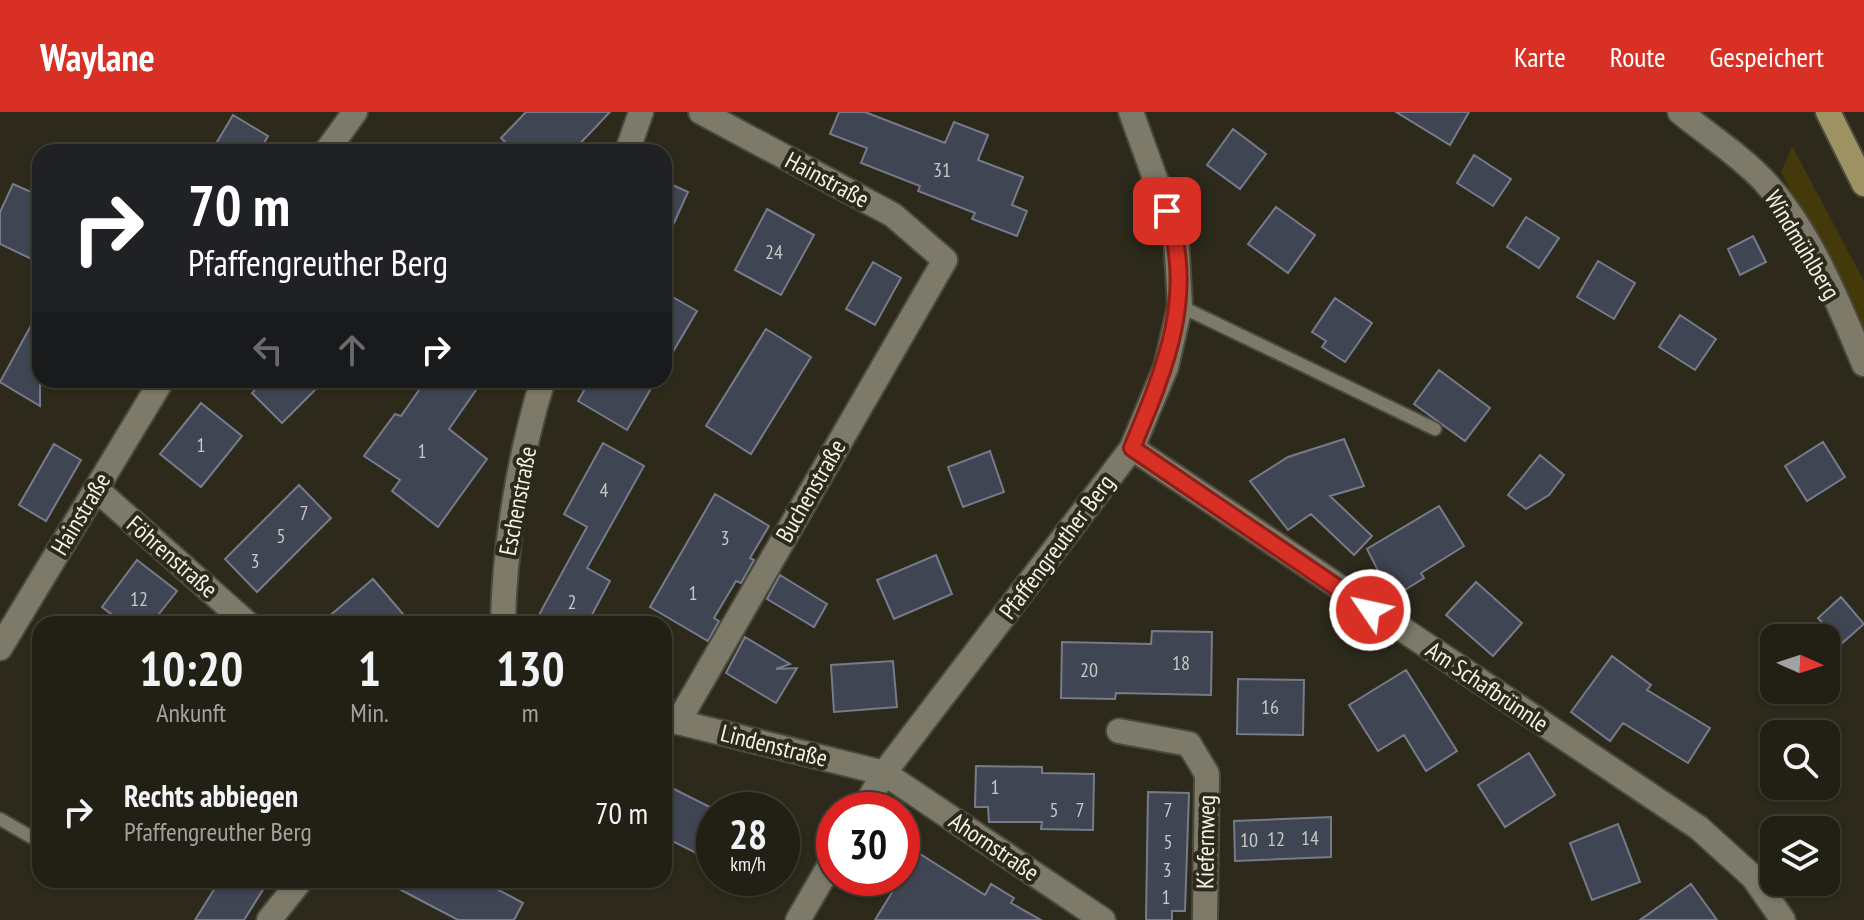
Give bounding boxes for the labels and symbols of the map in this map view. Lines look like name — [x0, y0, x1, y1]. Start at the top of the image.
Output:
street label: Hainstraße — [780, 145, 875, 215]
house number: 31 — [933, 157, 951, 183]
pin — [1133, 177, 1201, 245]
street label: Windmühlberg — [1758, 185, 1847, 305]
house number: 24 — [765, 239, 783, 265]
house number: 1 — [197, 432, 206, 458]
street label: Buchenstraße — [769, 434, 852, 548]
house number: 1 — [418, 438, 427, 464]
street label: Eschenstraße — [492, 444, 543, 558]
street label: Hainstraße — [44, 467, 117, 561]
street label: Pfaffengreuther Berg — [992, 468, 1121, 625]
house number: 4 — [600, 477, 609, 503]
house number: 7 — [300, 500, 309, 526]
street label: Föhrenstraße — [121, 509, 224, 605]
house number: 5 — [277, 523, 286, 549]
house number: 3 — [721, 525, 730, 551]
house number: 3 — [251, 548, 260, 574]
position arrow — [1328, 568, 1412, 652]
house number: 1 — [689, 580, 698, 606]
house number: 12 — [130, 586, 148, 612]
house number: 2 — [568, 589, 577, 615]
north arrow — [1760, 624, 1840, 704]
street label: Am Schafbrünnle — [1420, 634, 1554, 739]
house number: 18 — [1172, 650, 1190, 676]
house number: 20 — [1080, 657, 1098, 683]
house number: 16 — [1261, 694, 1279, 720]
street label: Lindenstraße — [717, 717, 831, 774]
house number: 1 — [991, 774, 1000, 800]
speed limit sign: 30 — [816, 792, 920, 896]
street label: Kiefernweg — [1189, 795, 1222, 889]
house number: 5 — [1050, 797, 1059, 823]
house number: 7 — [1076, 797, 1085, 823]
house number: 7 — [1164, 797, 1173, 823]
street label: Ahornstraße — [943, 805, 1045, 888]
house number: 14 — [1301, 825, 1319, 851]
house number: 12 — [1267, 826, 1285, 852]
house number: 10 — [1240, 827, 1258, 853]
house number: 5 — [1164, 829, 1173, 855]
house number: 3 — [1163, 857, 1172, 883]
house number: 1 — [1162, 884, 1171, 910]

